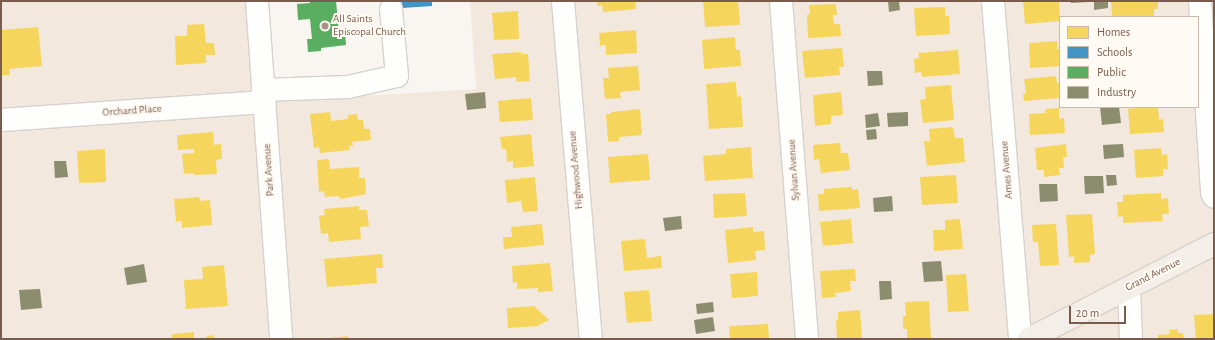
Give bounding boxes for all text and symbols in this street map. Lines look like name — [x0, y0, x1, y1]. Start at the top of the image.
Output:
place label: All Saints Episcopal Church — [333, 13, 406, 39]
legend — [1059, 16, 1199, 108]
marker: All Saints Episcopal Church — [320, 21, 330, 31]
text: Homes — [1097, 26, 1130, 38]
text: Schools — [1097, 46, 1132, 58]
text: Public — [1097, 66, 1126, 78]
text: Industry — [1097, 86, 1136, 98]
street label: Orchard Place — [102, 102, 162, 120]
street label: Highwood Avenue — [566, 130, 586, 210]
street label: Sylvan Avenue — [785, 139, 803, 201]
street label: Ames Avenue — [998, 141, 1016, 199]
street label: Park Avenue — [261, 143, 277, 197]
street label: Grand Avenue — [1123, 255, 1183, 295]
scale bar — [1071, 298, 1128, 324]
text: 20 m — [1076, 307, 1099, 319]

